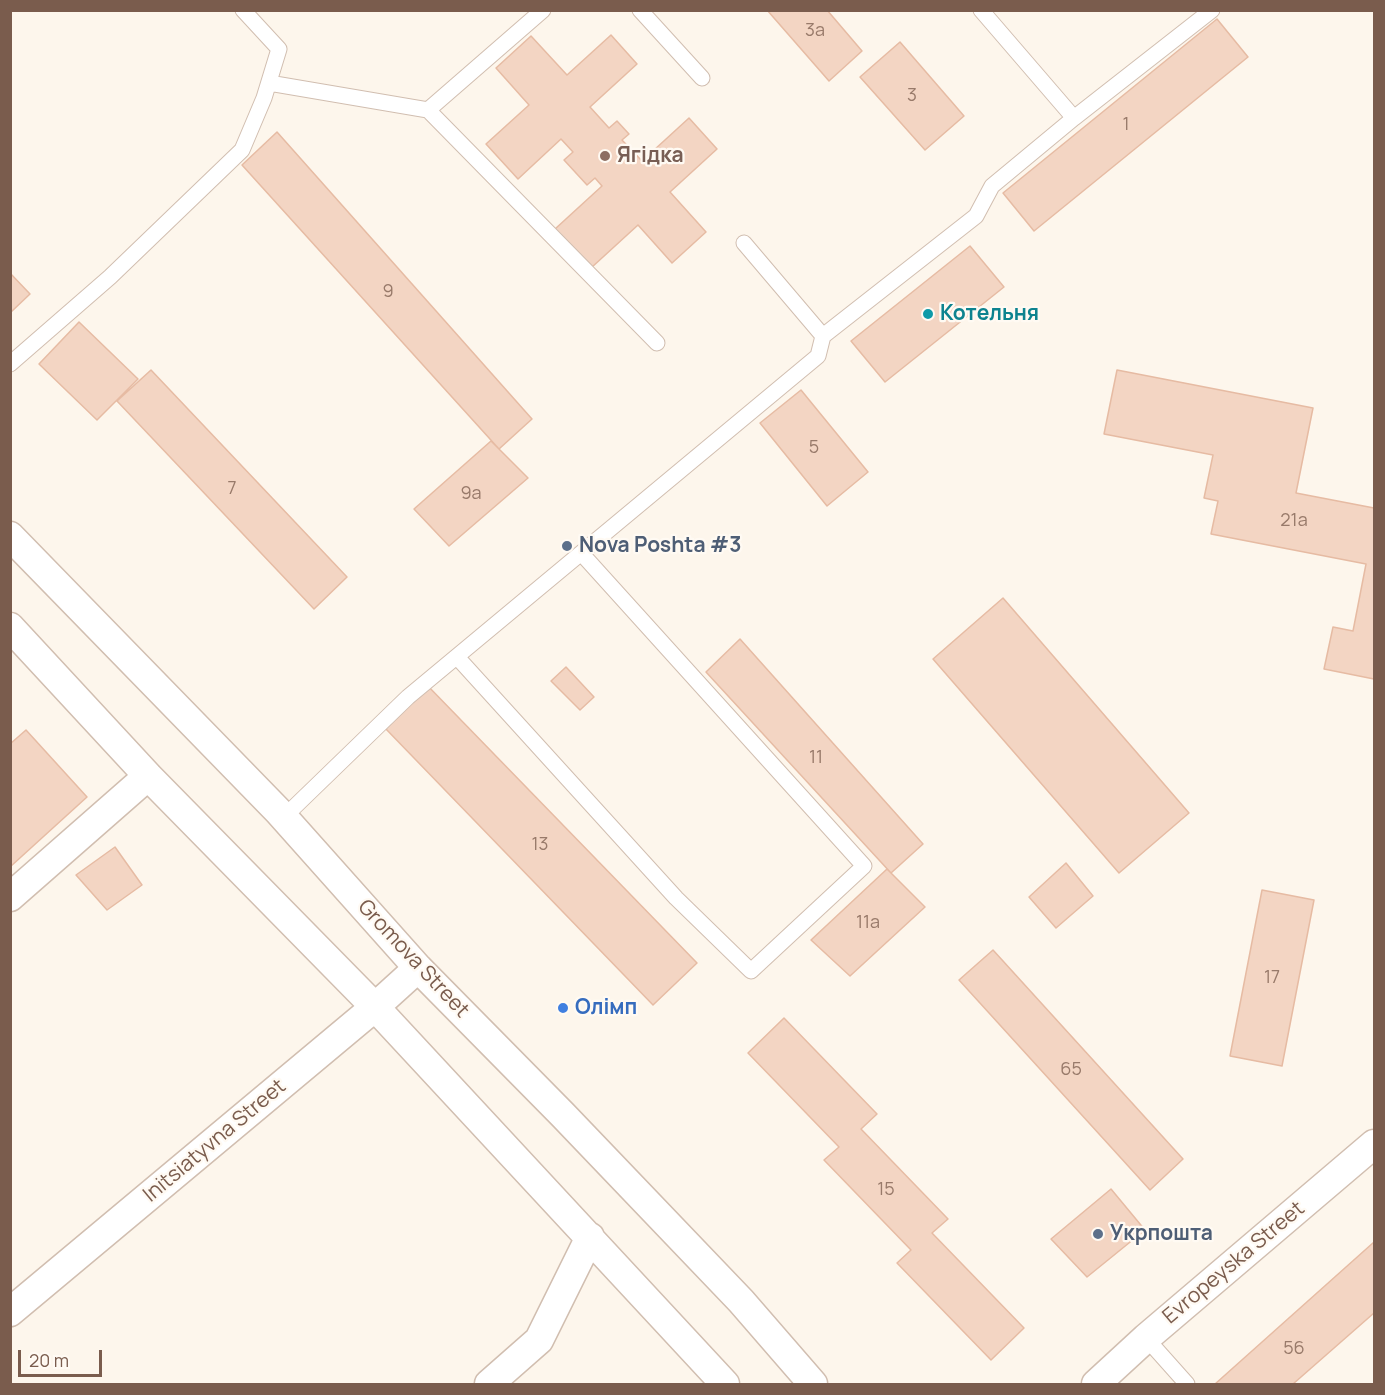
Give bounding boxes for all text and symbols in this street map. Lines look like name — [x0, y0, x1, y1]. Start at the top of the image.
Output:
house number: 3а — [805, 20, 825, 42]
house number: 3 — [907, 85, 917, 107]
house number: 1 — [1122, 114, 1130, 136]
place label: Ягідка — [617, 143, 684, 169]
marker: Ягідка — [598, 149, 612, 163]
house number: 9 — [382, 281, 394, 303]
place label: Котельня — [940, 301, 1039, 327]
marker: Котельня — [921, 307, 935, 321]
house number: 5 — [809, 437, 819, 459]
house number: 7 — [227, 478, 237, 500]
house number: 9а — [460, 483, 482, 505]
house number: 21а — [1280, 510, 1308, 532]
place label: Nova Poshta #3 — [579, 533, 742, 559]
marker: Nova Poshta #3 — [560, 539, 574, 553]
house number: 11 — [809, 747, 823, 769]
house number: 13 — [532, 834, 548, 856]
street label: Gromova Street — [352, 895, 474, 1023]
house number: 11а — [856, 912, 880, 934]
house number: 17 — [1264, 967, 1280, 989]
place label: Олімп — [575, 995, 637, 1021]
marker: Олімп — [556, 1001, 570, 1015]
house number: 65 — [1060, 1059, 1082, 1081]
street label: Initsiatyvna Street — [139, 1074, 291, 1208]
house number: 15 — [877, 1179, 895, 1201]
street label: Evropeyska Street — [1158, 1196, 1310, 1330]
place label: Укрпошта — [1110, 1221, 1213, 1247]
marker: Укрпошта — [1091, 1227, 1105, 1241]
scale bar — [21, 1338, 105, 1376]
house number: 56 — [1283, 1338, 1305, 1360]
text: 20 m — [29, 1348, 69, 1372]

